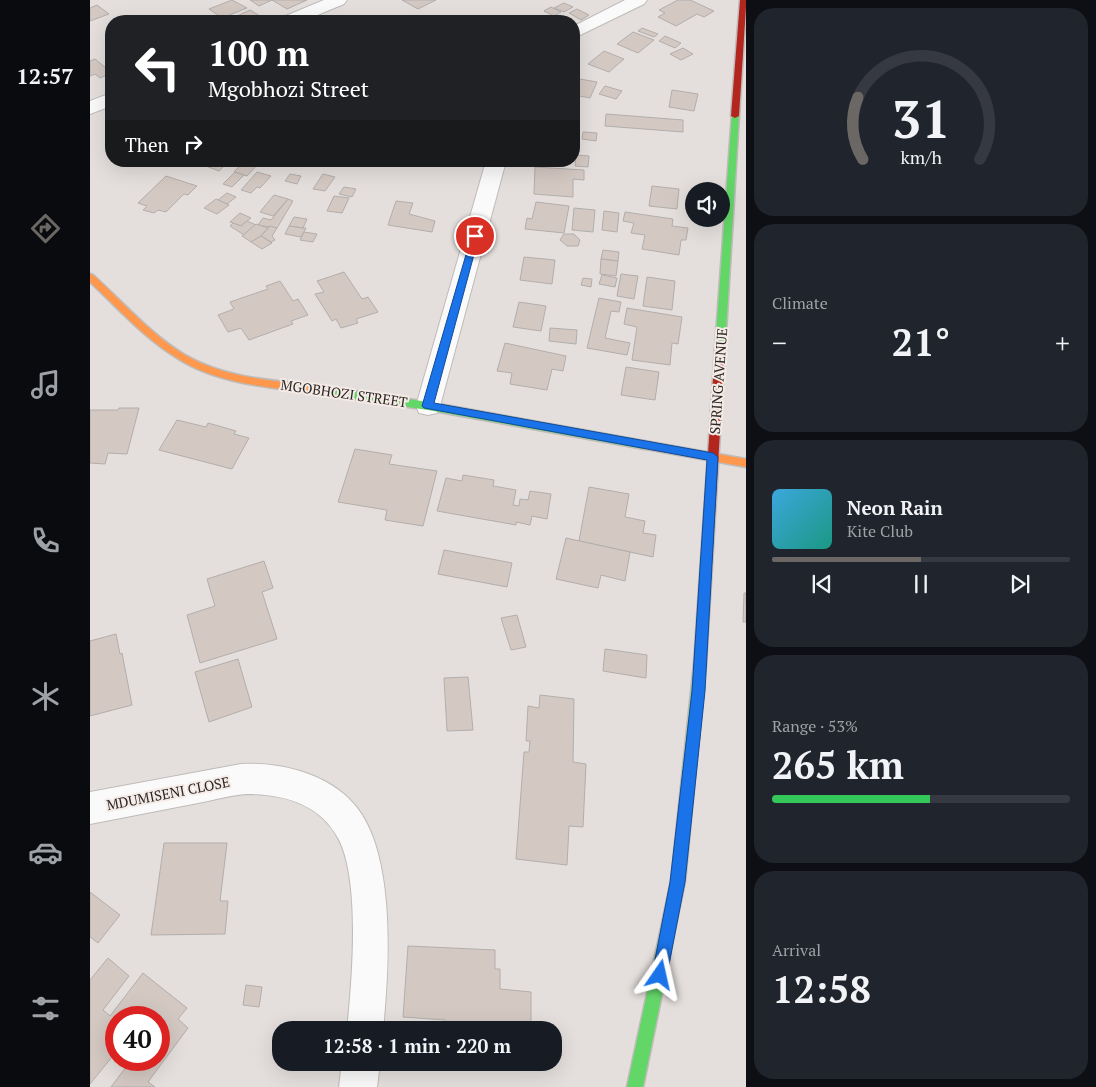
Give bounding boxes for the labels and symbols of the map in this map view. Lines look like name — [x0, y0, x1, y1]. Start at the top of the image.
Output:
pin — [454, 215, 496, 257]
street label: SPRING AVENUE — [705, 327, 731, 435]
street label: MGOBHOZI STREET — [279, 375, 409, 411]
street label: MDUMISENI CLOSE — [105, 772, 231, 814]
position arrow — [633, 948, 685, 1000]
speed limit sign: 40 — [105, 1006, 170, 1071]

